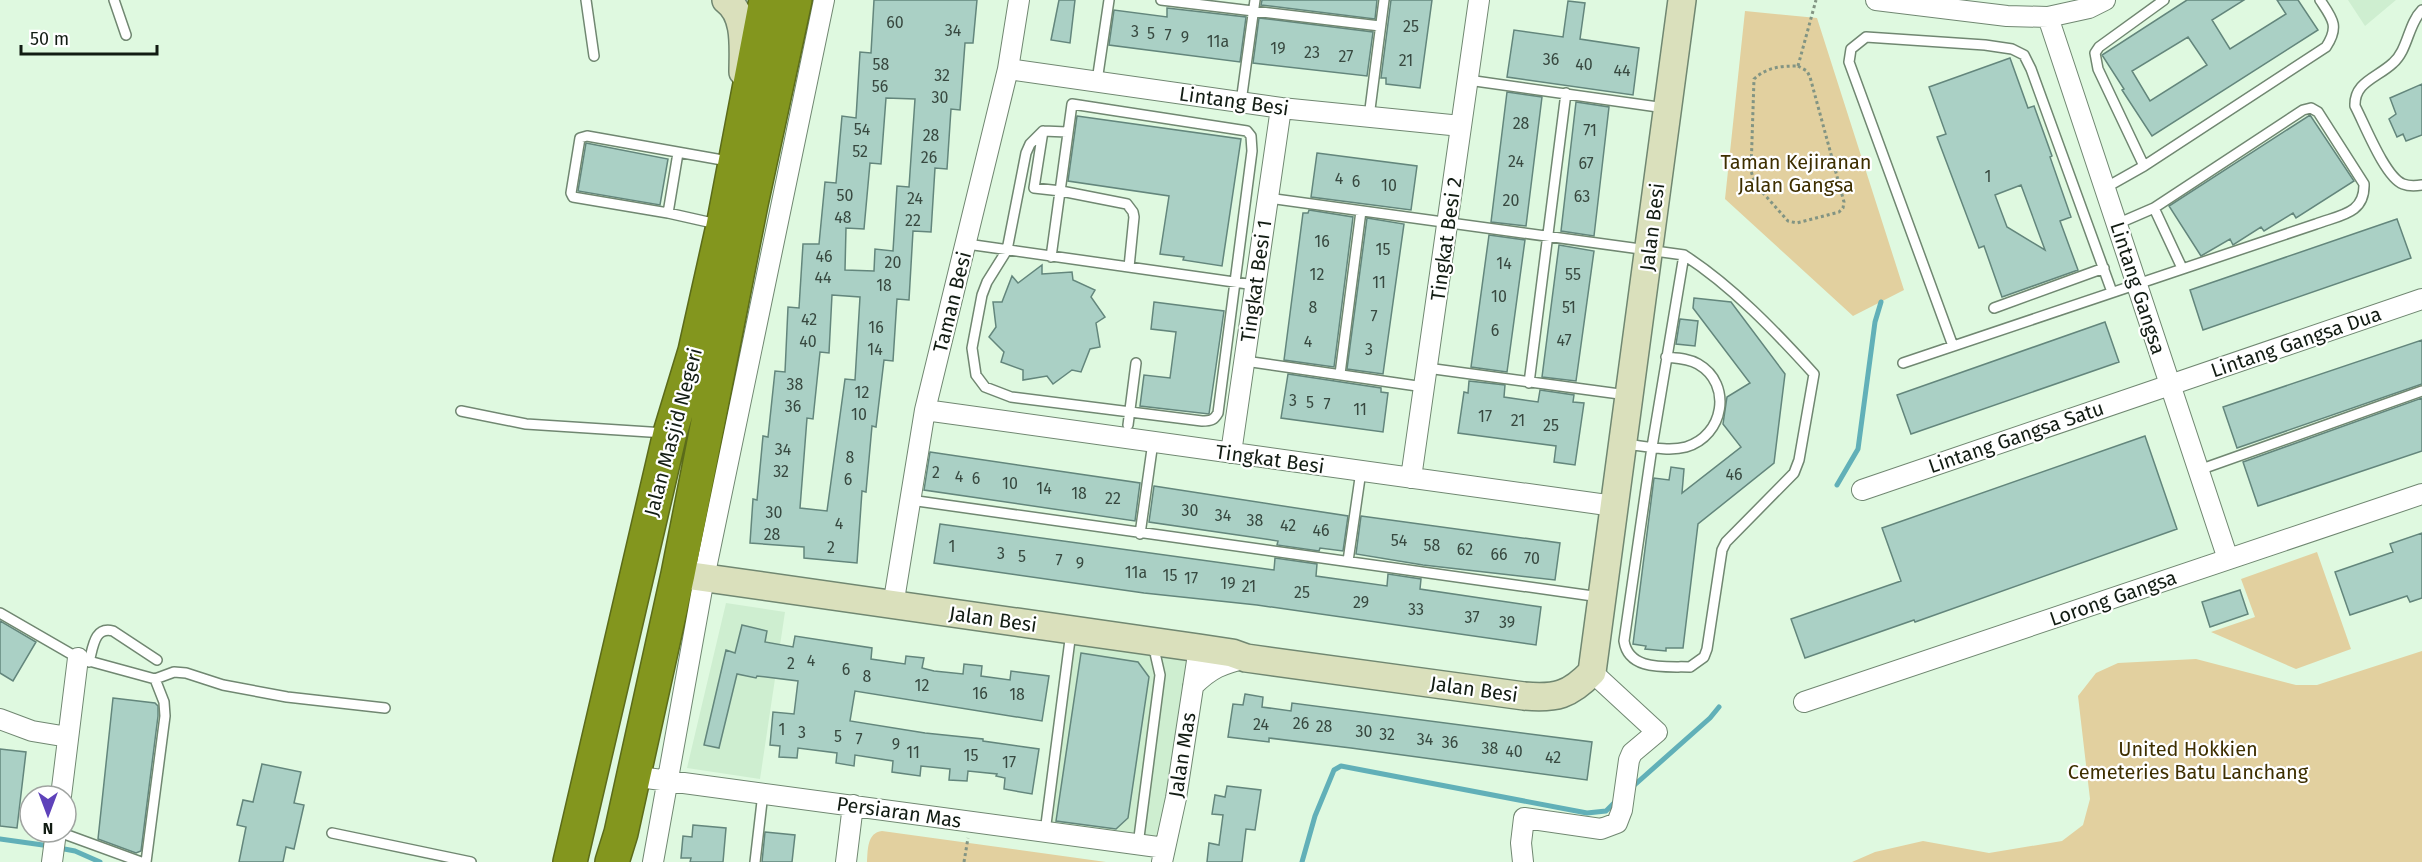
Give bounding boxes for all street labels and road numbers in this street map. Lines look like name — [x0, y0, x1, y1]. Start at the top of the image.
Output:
street label: Lintang Besi — [1177, 81, 1291, 121]
street label: Tingkat Besi 2 — [1425, 176, 1467, 302]
street label: Jalan Besi — [1635, 182, 1669, 272]
street label: Tingkat Besi 1 — [1236, 218, 1276, 344]
street label: Lintang Gangsa — [2105, 219, 2171, 357]
street label: Taman Besi — [928, 249, 976, 355]
street label: Lintang Gangsa Dua — [2208, 302, 2384, 382]
street label: Jalan Masjid Negeri — [639, 345, 707, 519]
street label: Lintang Gangsa Satu — [1925, 396, 2107, 478]
street label: Tingkat Besi — [1214, 439, 1326, 479]
street label: Lorong Gangsa — [2046, 565, 2180, 631]
street label: Jalan Besi — [948, 601, 1038, 637]
street label: Jalan Besi — [1429, 671, 1519, 707]
street label: Jalan Mas — [1163, 711, 1201, 799]
street label: Persiaran Mas — [835, 791, 963, 833]

